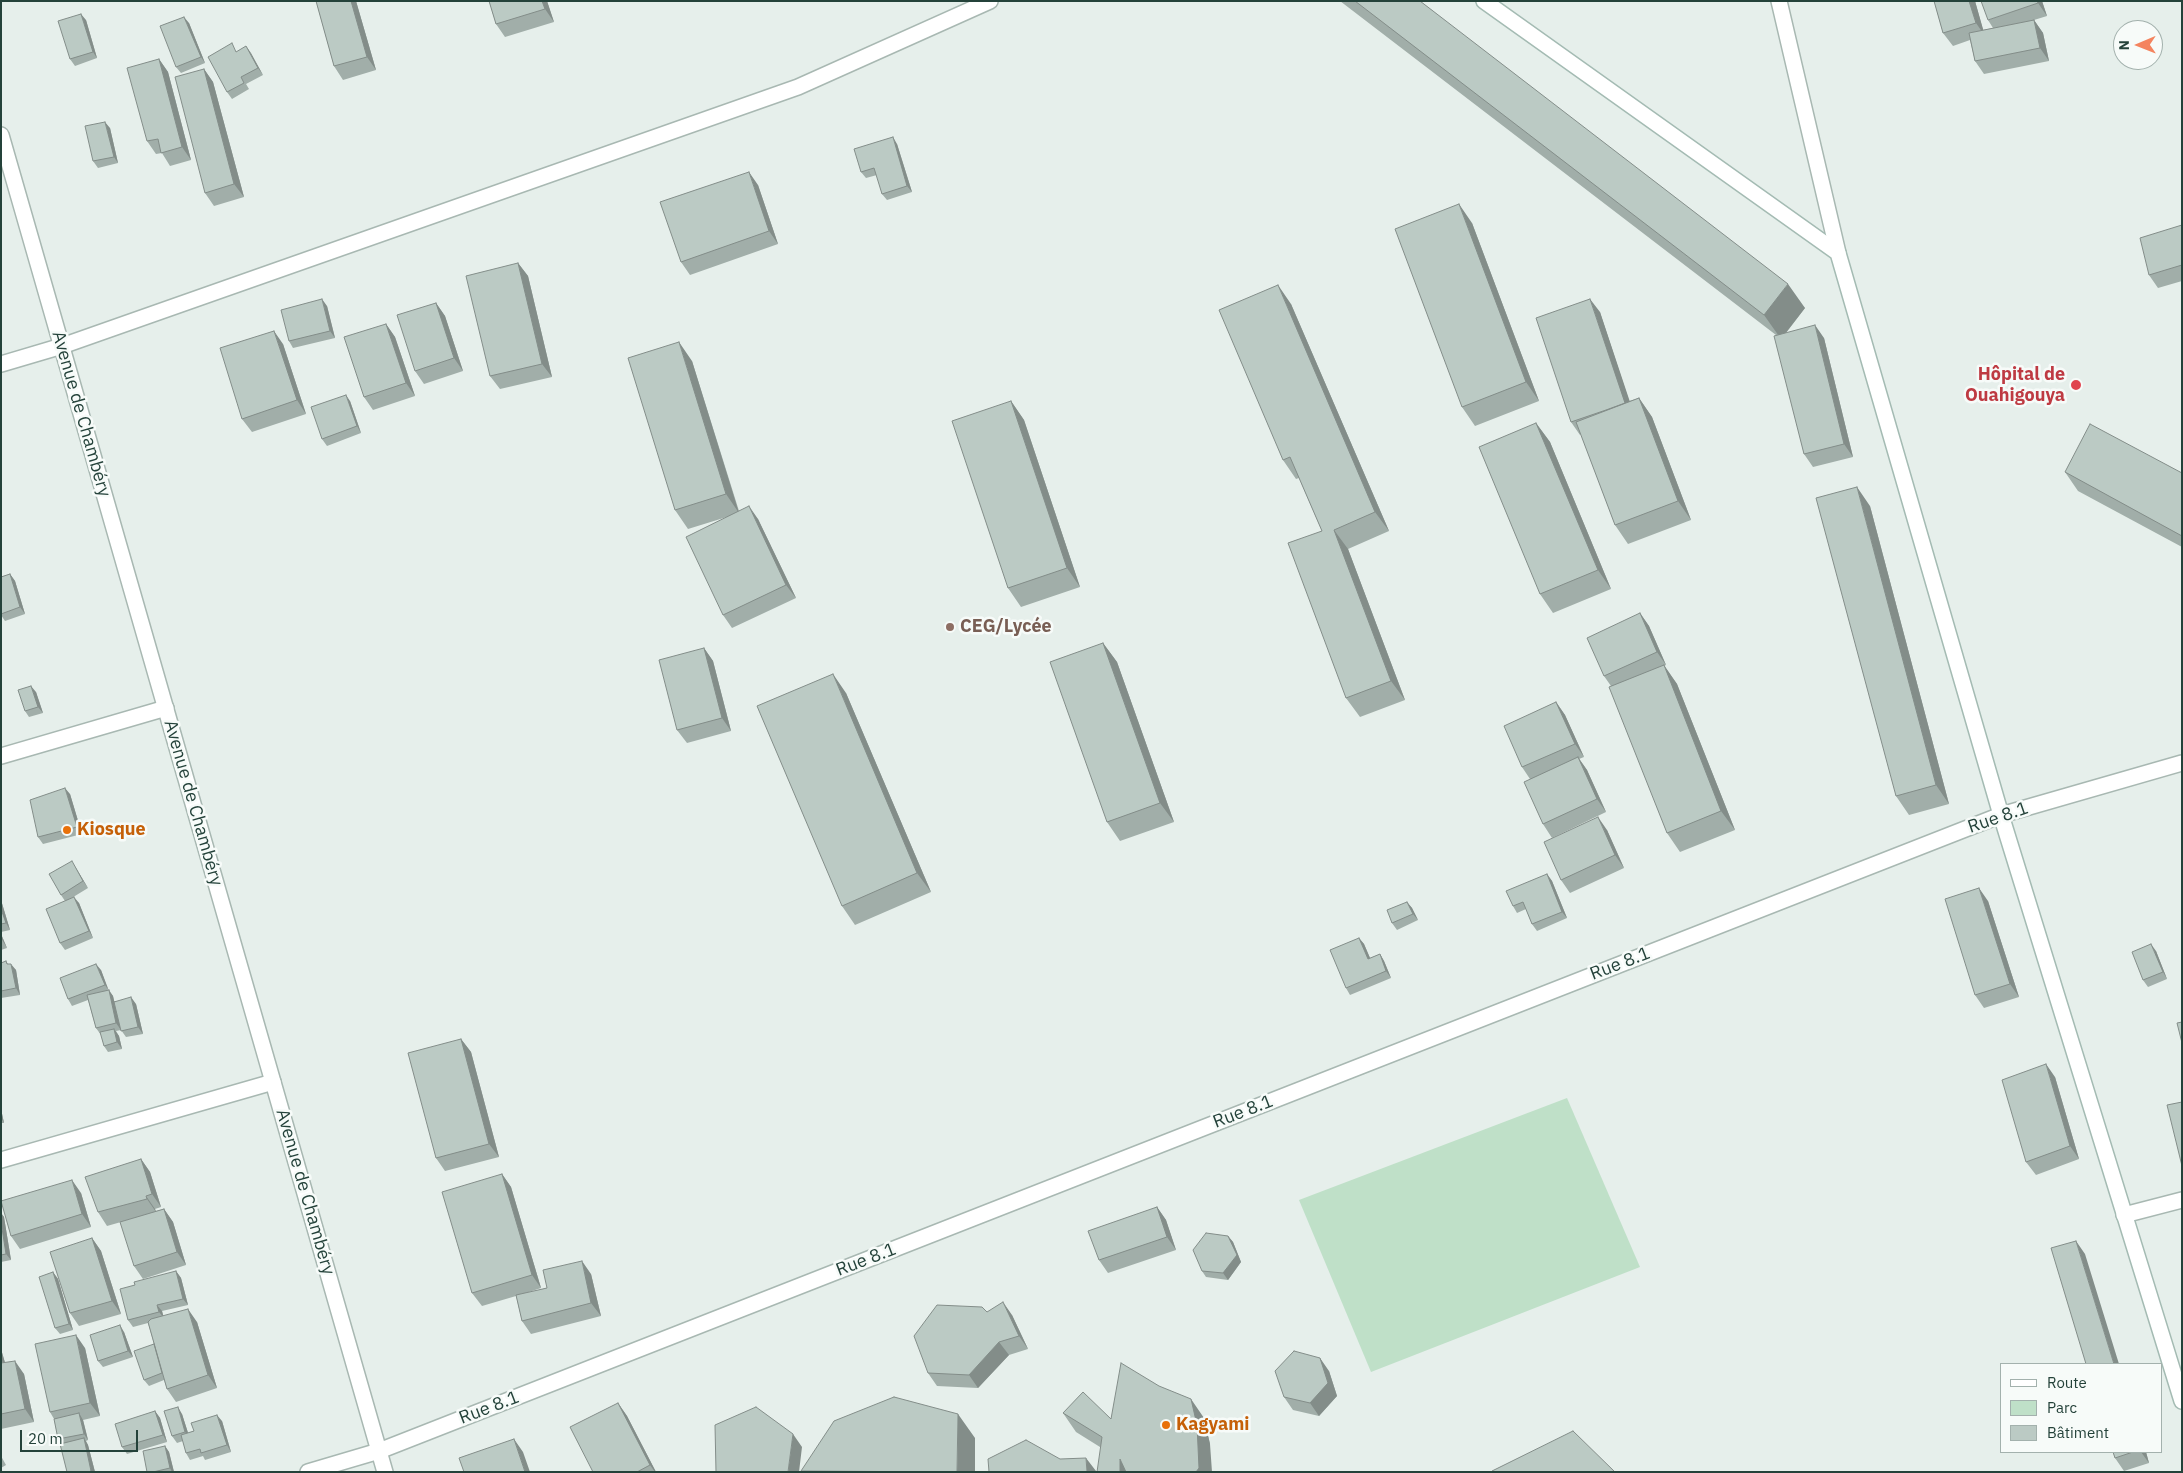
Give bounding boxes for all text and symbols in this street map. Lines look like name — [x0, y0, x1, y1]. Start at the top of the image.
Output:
north arrow — [2113, 20, 2163, 70]
text: N — [2115, 40, 2133, 50]
street label: Avenue de Chambéry — [47, 328, 115, 500]
place label: Hôpital de Ouahigouya — [1965, 364, 2065, 406]
marker: Hôpital de Ouahigouya — [2069, 378, 2083, 392]
place label: CEG/Lycée — [960, 616, 1052, 638]
marker: CEG/Lycée — [944, 621, 956, 633]
street label: Avenue de Chambéry — [159, 717, 227, 889]
street label: Rue 8.1 — [1965, 798, 2031, 838]
place label: Kiosque — [77, 819, 146, 841]
marker: Kiosque — [61, 824, 73, 836]
street label: Rue 8.1 — [1587, 943, 1653, 985]
street label: Rue 8.1 — [1210, 1091, 1276, 1133]
street label: Avenue de Chambéry — [271, 1106, 339, 1278]
street label: Rue 8.1 — [833, 1239, 899, 1281]
legend — [2000, 1363, 2163, 1453]
text: Route — [2047, 1373, 2087, 1392]
street label: Rue 8.1 — [456, 1387, 522, 1429]
text: Parc — [2047, 1398, 2077, 1417]
place label: Kagyami — [1176, 1414, 1249, 1436]
marker: Kagyami — [1160, 1419, 1172, 1431]
scale bar — [22, 1420, 140, 1452]
text: Bâtiment — [2047, 1423, 2109, 1442]
text: 20 m — [28, 1429, 63, 1448]

